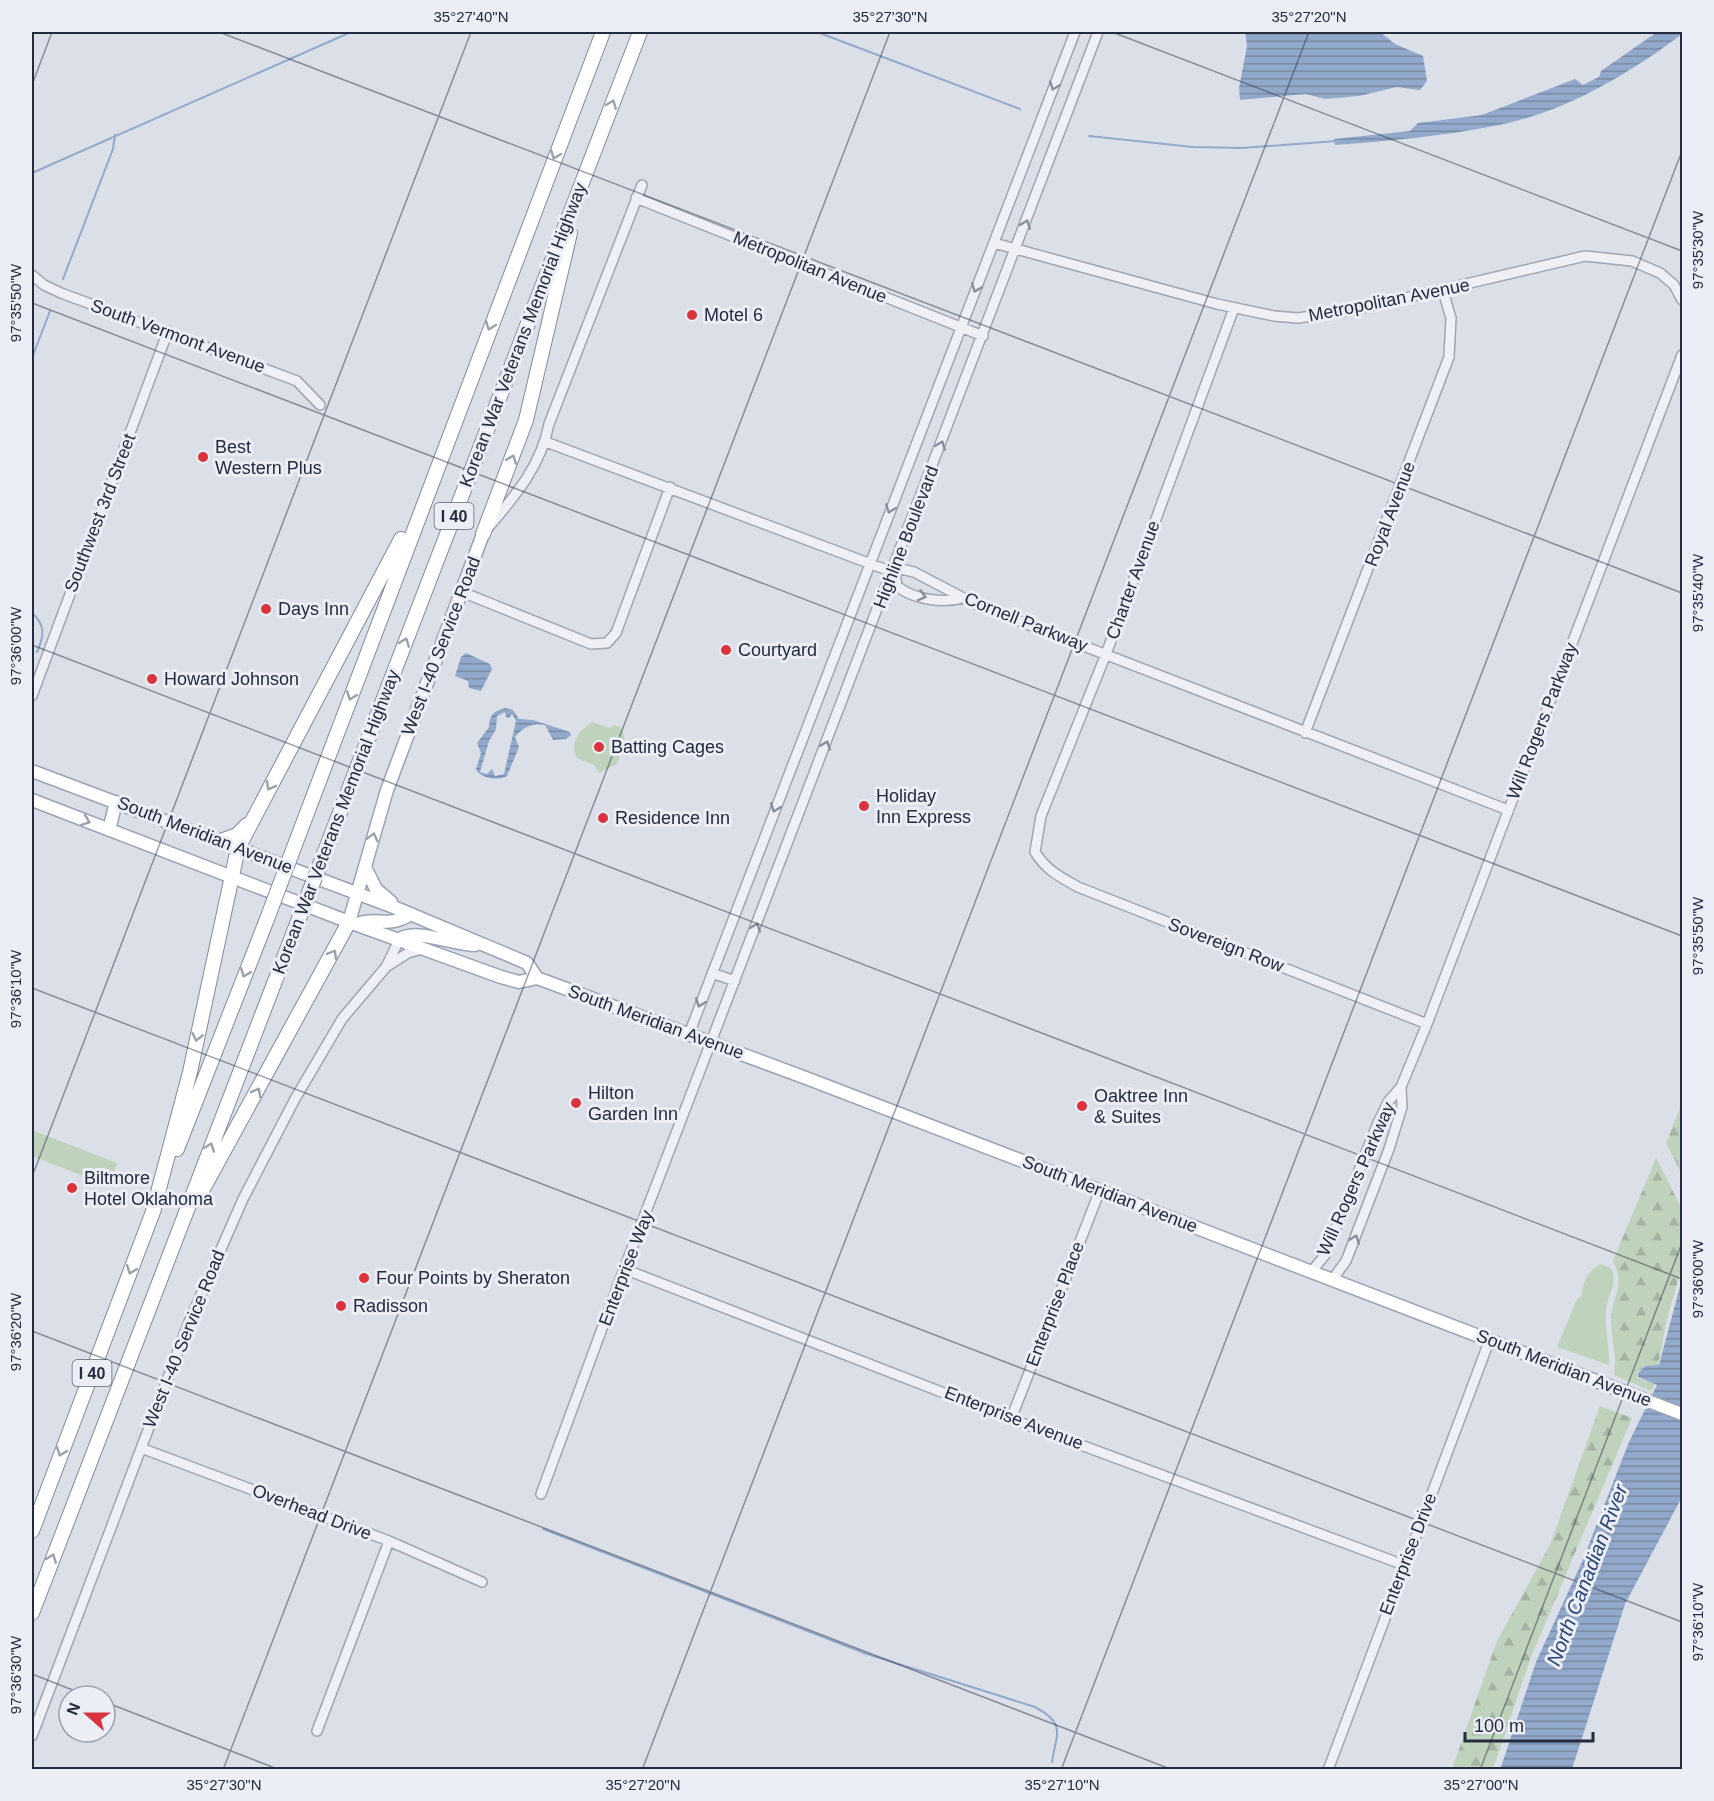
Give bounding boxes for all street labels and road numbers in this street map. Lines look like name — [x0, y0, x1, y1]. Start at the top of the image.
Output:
street label: Korean War Veterans Memorial Highway — [456, 180, 590, 490]
street label: Metropolitan Avenue — [730, 227, 890, 307]
street label: Metropolitan Avenue — [1307, 275, 1471, 325]
street label: South Vermont Avenue — [88, 295, 268, 377]
street label: Southwest 3rd Street — [61, 431, 139, 595]
street label: Royal Avenue — [1361, 459, 1419, 569]
street label: Highline Boulevard — [870, 463, 942, 611]
road number: I 40 — [434, 503, 474, 529]
street label: Charter Avenue — [1102, 518, 1164, 642]
street label: West I-40 Service Road — [398, 554, 484, 738]
street label: Cornell Parkway — [962, 588, 1090, 656]
street label: Will Rogers Parkway — [1503, 640, 1581, 802]
street label: Korean War Veterans Memorial Highway — [269, 667, 403, 977]
street label: South Meridian Avenue — [115, 792, 295, 878]
street label: Sovereign Row — [1165, 914, 1287, 977]
street label: South Meridian Avenue — [565, 981, 747, 1063]
street label: Will Rogers Parkway — [1313, 1099, 1399, 1259]
street label: South Meridian Avenue — [1020, 1151, 1200, 1237]
street label: Enterprise Way — [595, 1207, 657, 1329]
street label: Enterprise Place — [1022, 1239, 1088, 1369]
street label: West I-40 Service Road — [139, 1247, 229, 1431]
street label: South Meridian Avenue — [1474, 1325, 1654, 1411]
road number: I 40 — [72, 1360, 112, 1386]
street label: Enterprise Avenue — [942, 1382, 1086, 1454]
street label: Overhead Drive — [250, 1480, 374, 1544]
street label: Enterprise Drive — [1376, 1490, 1440, 1618]

